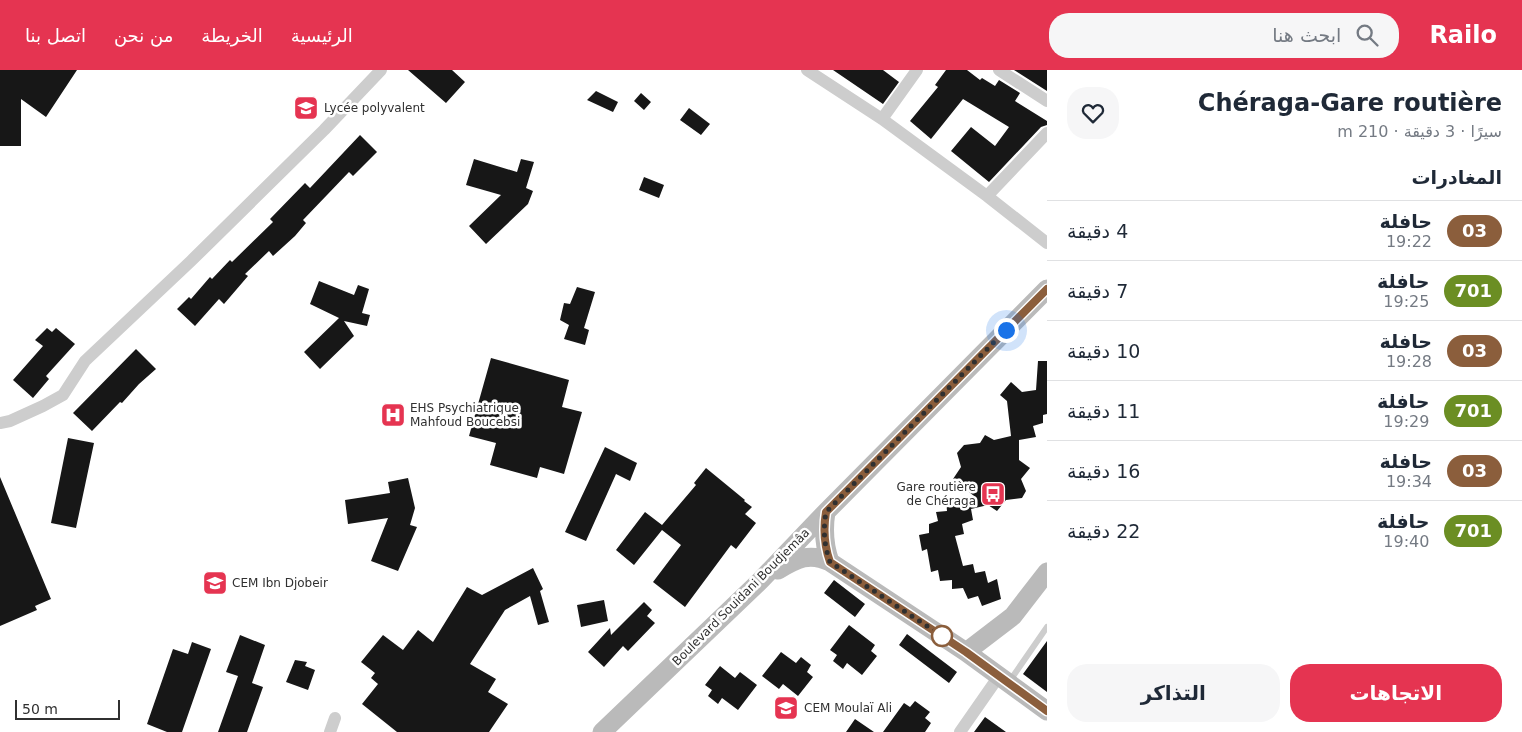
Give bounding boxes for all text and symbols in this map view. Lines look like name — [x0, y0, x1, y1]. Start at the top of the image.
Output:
search box — [1049, 13, 1399, 58]
icon: search — [1353, 21, 1381, 49]
text: Railo — [1429, 21, 1497, 49]
text: ابحث هنا — [1272, 24, 1341, 46]
text: اتصل بنا — [25, 25, 86, 46]
text: من نحن — [114, 25, 173, 46]
text: الخريطة — [201, 25, 263, 46]
text: الرئيسية — [291, 25, 353, 46]
button: heart — [1067, 87, 1119, 139]
text: Chéraga-Gare routière — [1198, 89, 1502, 117]
school or university icon: Lycée polyvalent — [293, 95, 319, 121]
place label: Lycée polyvalent — [324, 101, 425, 115]
text: سيرًا · 3 دقيقة · 210 m — [1337, 122, 1502, 141]
text: المغادرات — [1411, 166, 1502, 188]
text: حافلة — [1379, 210, 1432, 232]
text: 4 دقيقة — [1067, 220, 1128, 242]
text: 03 — [1462, 220, 1487, 241]
text: 19:22 — [1386, 232, 1432, 251]
text: حافلة — [1377, 270, 1429, 292]
text: 7 دقيقة — [1067, 280, 1128, 302]
text: 701 — [1454, 280, 1492, 301]
text: 19:25 — [1383, 292, 1429, 311]
your location — [994, 318, 1019, 343]
text: حافلة — [1379, 330, 1432, 352]
text: 10 دقيقة — [1067, 340, 1140, 362]
text: 03 — [1462, 340, 1487, 361]
text: 19:28 — [1386, 352, 1432, 371]
text: حافلة — [1377, 390, 1429, 412]
text: 11 دقيقة — [1067, 400, 1140, 422]
text: 701 — [1454, 400, 1492, 421]
place label: EHS Psychiatrique Mahfoud Boucebsi — [410, 401, 520, 429]
hospital icon: EHS Psychiatrique Mahfoud Boucebsi — [380, 402, 406, 428]
text: 19:29 — [1383, 412, 1429, 431]
text: حافلة — [1379, 450, 1432, 472]
text: 16 دقيقة — [1067, 460, 1140, 482]
text: 03 — [1462, 460, 1487, 481]
text: 19:34 — [1386, 472, 1432, 491]
place label: Gare routière de Chéraga — [896, 480, 976, 508]
bus stop icon: Gare routière de Chéraga — [980, 481, 1006, 507]
text: حافلة — [1377, 510, 1429, 532]
text: 22 دقيقة — [1067, 520, 1140, 542]
text: 701 — [1454, 520, 1492, 541]
street label: Boulevard Souidani Boudjemâa — [670, 526, 812, 668]
text: 19:40 — [1383, 532, 1429, 551]
school or university icon: CEM Ibn Djobeir — [202, 570, 228, 596]
place label: CEM Ibn Djobeir — [232, 576, 328, 590]
unlabelled marker — [931, 625, 953, 647]
button: التذاكر — [1067, 664, 1280, 722]
button: الاتجاهات — [1290, 664, 1502, 722]
school or university icon: CEM Moulaï Ali — [773, 695, 799, 721]
scale bar — [15, 697, 120, 720]
text: 50 m — [22, 701, 58, 717]
place label: CEM Moulaï Ali — [804, 701, 892, 715]

